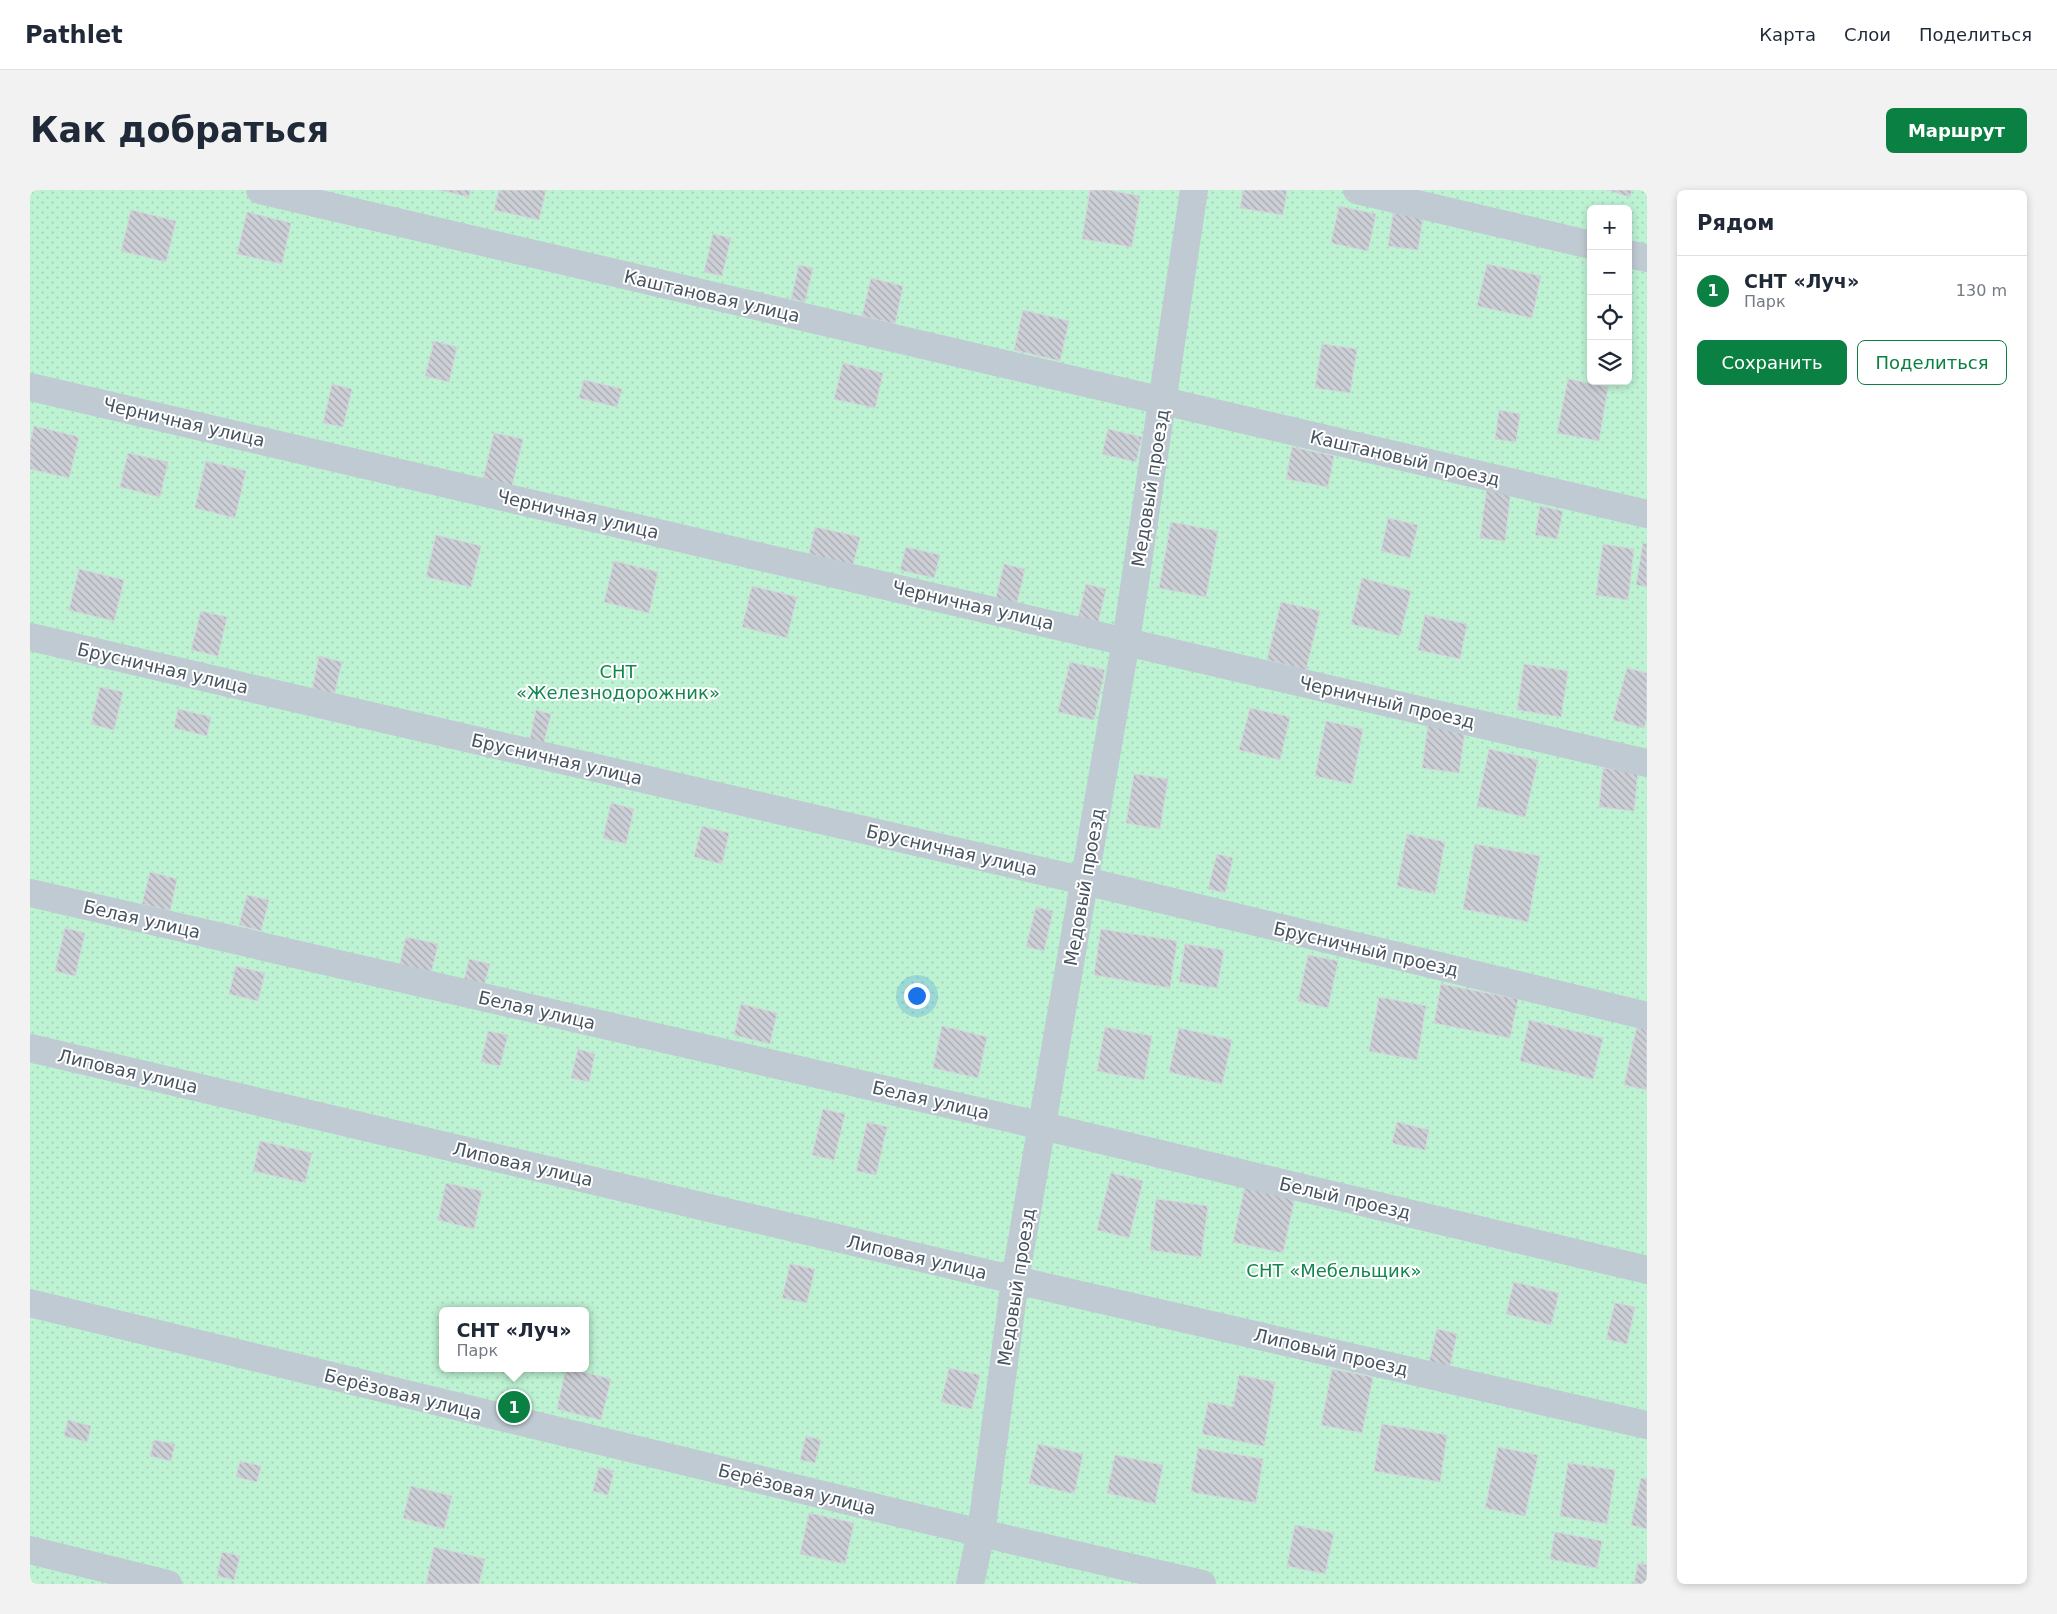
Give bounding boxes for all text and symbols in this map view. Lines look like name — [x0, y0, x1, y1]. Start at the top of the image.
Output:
text: Pathlet — [25, 21, 123, 49]
text: Карта — [1759, 24, 1816, 45]
text: Слои — [1844, 24, 1891, 45]
text: Поделиться — [1919, 24, 2032, 45]
button: Маршрут — [1886, 108, 2027, 153]
text: Как добраться — [30, 110, 329, 150]
map controls — [1587, 205, 1632, 385]
button: + — [1587, 205, 1632, 250]
text: Рядом — [1697, 211, 1774, 235]
button: − — [1587, 250, 1632, 295]
street label: Каштановая улица — [622, 266, 802, 326]
text: СНТ «Луч» — [1744, 270, 1859, 292]
text: 1 — [1707, 281, 1719, 300]
text: 130 m — [1956, 281, 2007, 300]
text: Парк — [1744, 292, 1786, 311]
button: locate — [1587, 295, 1632, 340]
button: layers — [1587, 340, 1632, 385]
button: Сохранить — [1697, 340, 1847, 385]
button: Поделиться — [1857, 340, 2007, 385]
street label: Черничная улица — [101, 393, 267, 451]
street label: Медовый проезд — [1127, 408, 1173, 568]
street label: Каштановый проезд — [1308, 426, 1502, 490]
street label: Черничная улица — [495, 485, 661, 543]
street label: Черничная улица — [890, 576, 1056, 634]
street label: Брусничная улица — [75, 638, 251, 698]
park label: СНТ «Железнодорожник» — [516, 661, 720, 703]
street label: Черничный проезд — [1297, 672, 1477, 732]
street label: Брусничная улица — [469, 729, 645, 789]
street label: Медовый проезд — [1060, 807, 1108, 967]
street label: Брусничная улица — [864, 820, 1040, 880]
street label: Белая улица — [81, 895, 203, 943]
street label: Брусничный проезд — [1271, 917, 1461, 981]
your location — [904, 983, 930, 1009]
street label: Белая улица — [476, 986, 598, 1034]
street label: Липовая улица — [56, 1045, 200, 1097]
street label: Белая улица — [870, 1076, 992, 1124]
street label: Липовая улица — [451, 1138, 595, 1190]
street label: Белый проезд — [1277, 1173, 1413, 1223]
street label: Медовый проезд — [993, 1207, 1039, 1367]
street label: Липовая улица — [845, 1231, 989, 1283]
park label: СНТ «Мебельщик» — [1246, 1260, 1422, 1281]
popup — [439, 1307, 589, 1372]
text: СНТ «Луч» — [456, 1319, 572, 1341]
street label: Липовый проезд — [1252, 1324, 1410, 1380]
text: Парк — [456, 1341, 498, 1360]
street label: Берёзовая улица — [322, 1364, 484, 1424]
pin: 1 — [498, 1388, 530, 1426]
street label: Берёзовая улица — [716, 1459, 878, 1519]

